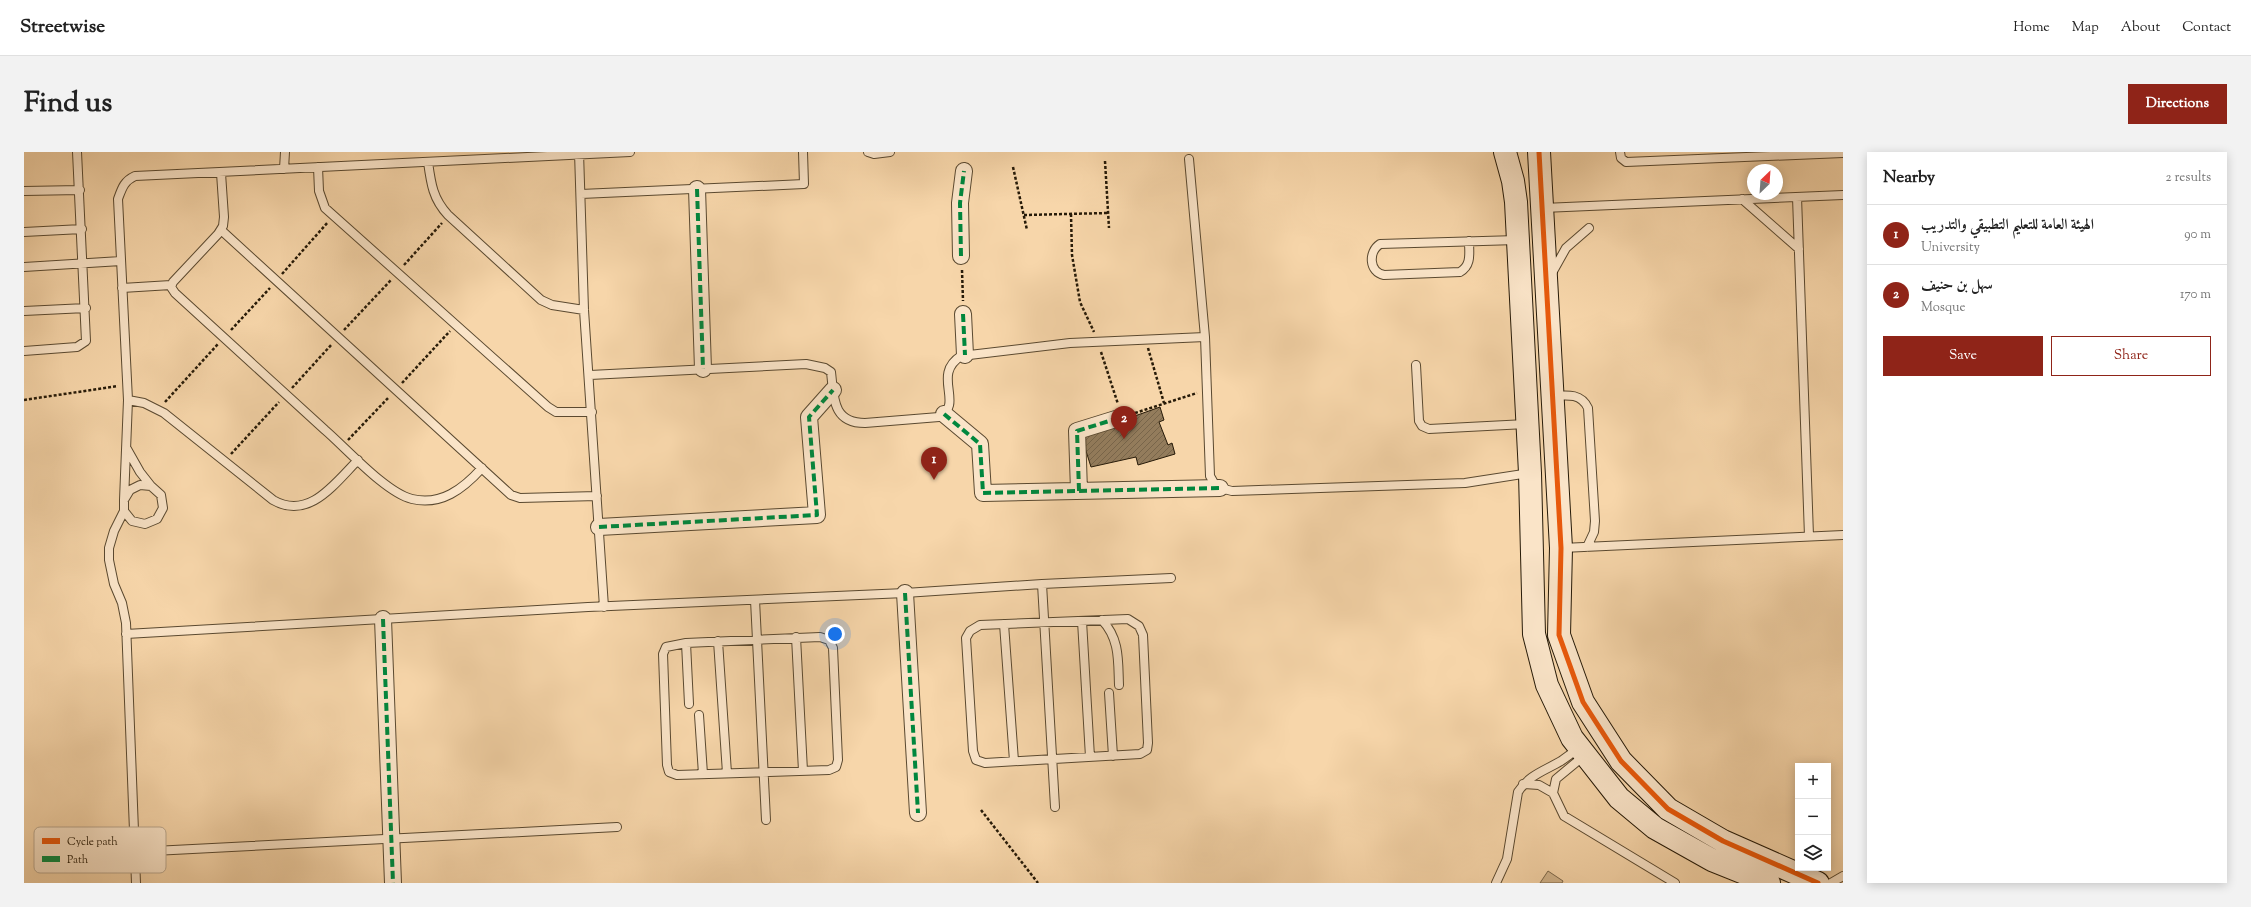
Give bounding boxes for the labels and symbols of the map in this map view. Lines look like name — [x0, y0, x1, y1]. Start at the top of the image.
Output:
north arrow — [1747, 164, 1783, 200]
pin: 2 — [1111, 406, 1137, 439]
pin: 1 — [921, 447, 947, 480]
your location — [825, 624, 845, 644]
legend — [34, 827, 166, 873]
text: Cycle path — [67, 834, 118, 850]
text: Path — [67, 852, 89, 868]

